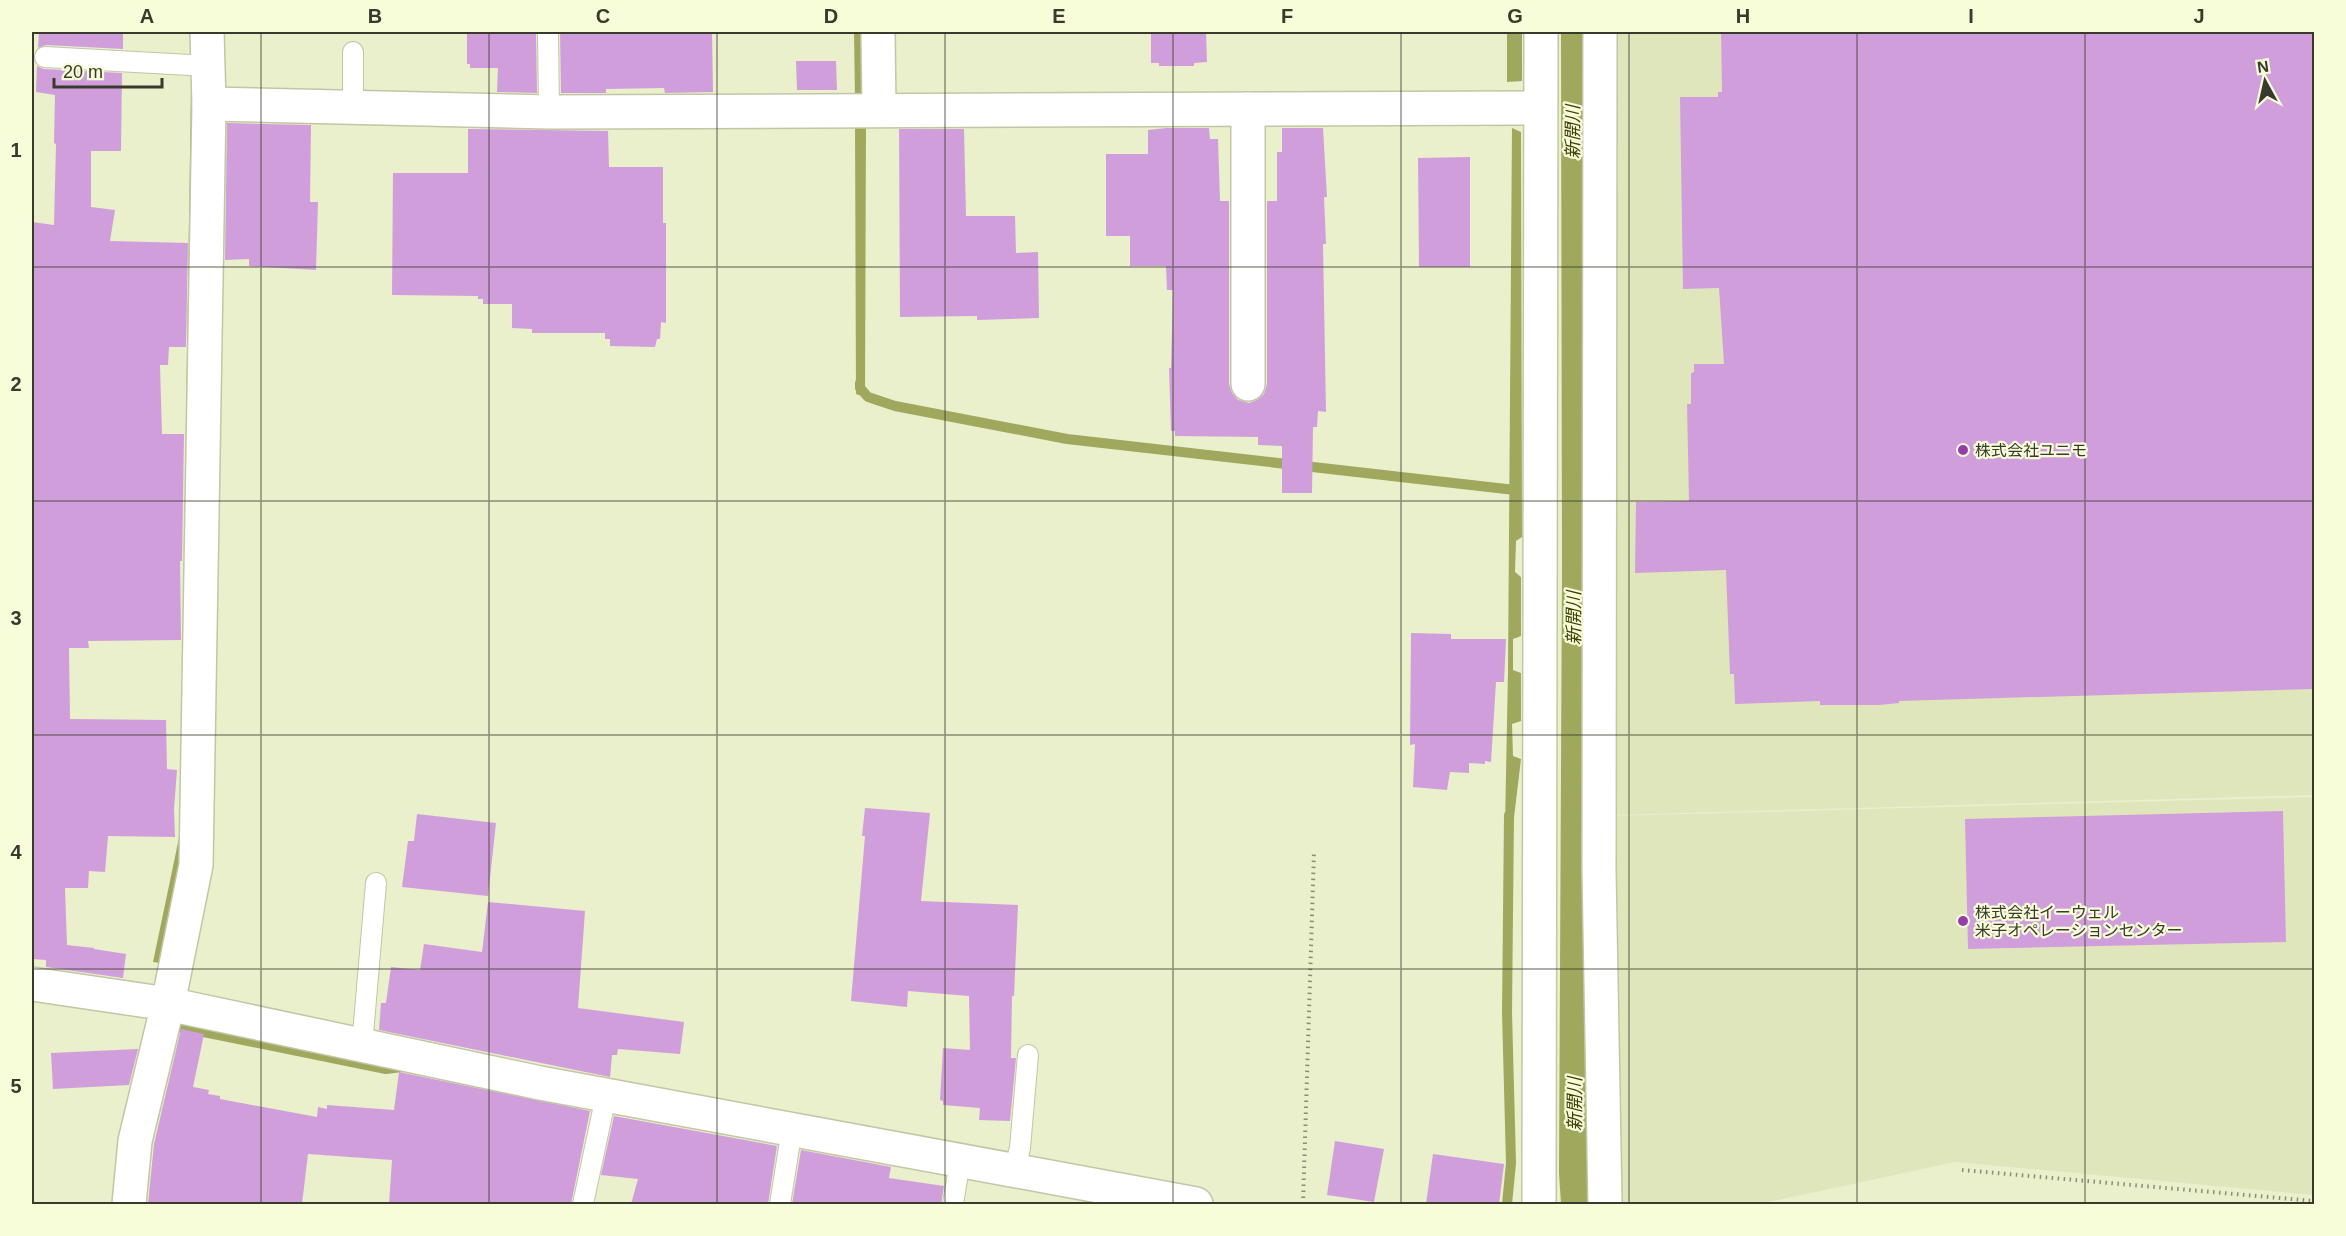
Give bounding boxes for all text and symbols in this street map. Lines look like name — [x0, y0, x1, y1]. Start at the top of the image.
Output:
text: A — [140, 5, 154, 27]
text: B — [368, 5, 382, 27]
text: C — [596, 5, 610, 27]
text: D — [824, 5, 838, 27]
text: E — [1052, 5, 1066, 27]
text: F — [1281, 5, 1293, 27]
text: G — [1507, 5, 1523, 27]
text: H — [1736, 5, 1750, 27]
text: I — [1968, 5, 1974, 27]
text: J — [2193, 5, 2205, 27]
scale bar — [54, 51, 162, 89]
north arrow — [2235, 51, 2295, 111]
text: N — [2256, 57, 2270, 76]
text: 20 m — [63, 62, 103, 82]
water label: 新開川 — [1563, 103, 1583, 159]
text: 1 — [10, 139, 22, 161]
text: 2 — [10, 373, 22, 395]
place label: 株式会社ユニモ — [1975, 442, 2087, 459]
marker: 株式会社ユニモ — [1956, 443, 1970, 457]
water label: 新開川 — [1564, 589, 1584, 645]
text: 3 — [10, 607, 22, 629]
text: 4 — [10, 841, 22, 863]
place label: 株式会社イーウェル 米子オペレーションセンター — [1975, 904, 2183, 939]
marker: 株式会社イーウェル 米子オペレーションセンター — [1956, 914, 1970, 928]
text: 5 — [10, 1075, 22, 1097]
water label: 新開川 — [1565, 1075, 1585, 1131]

